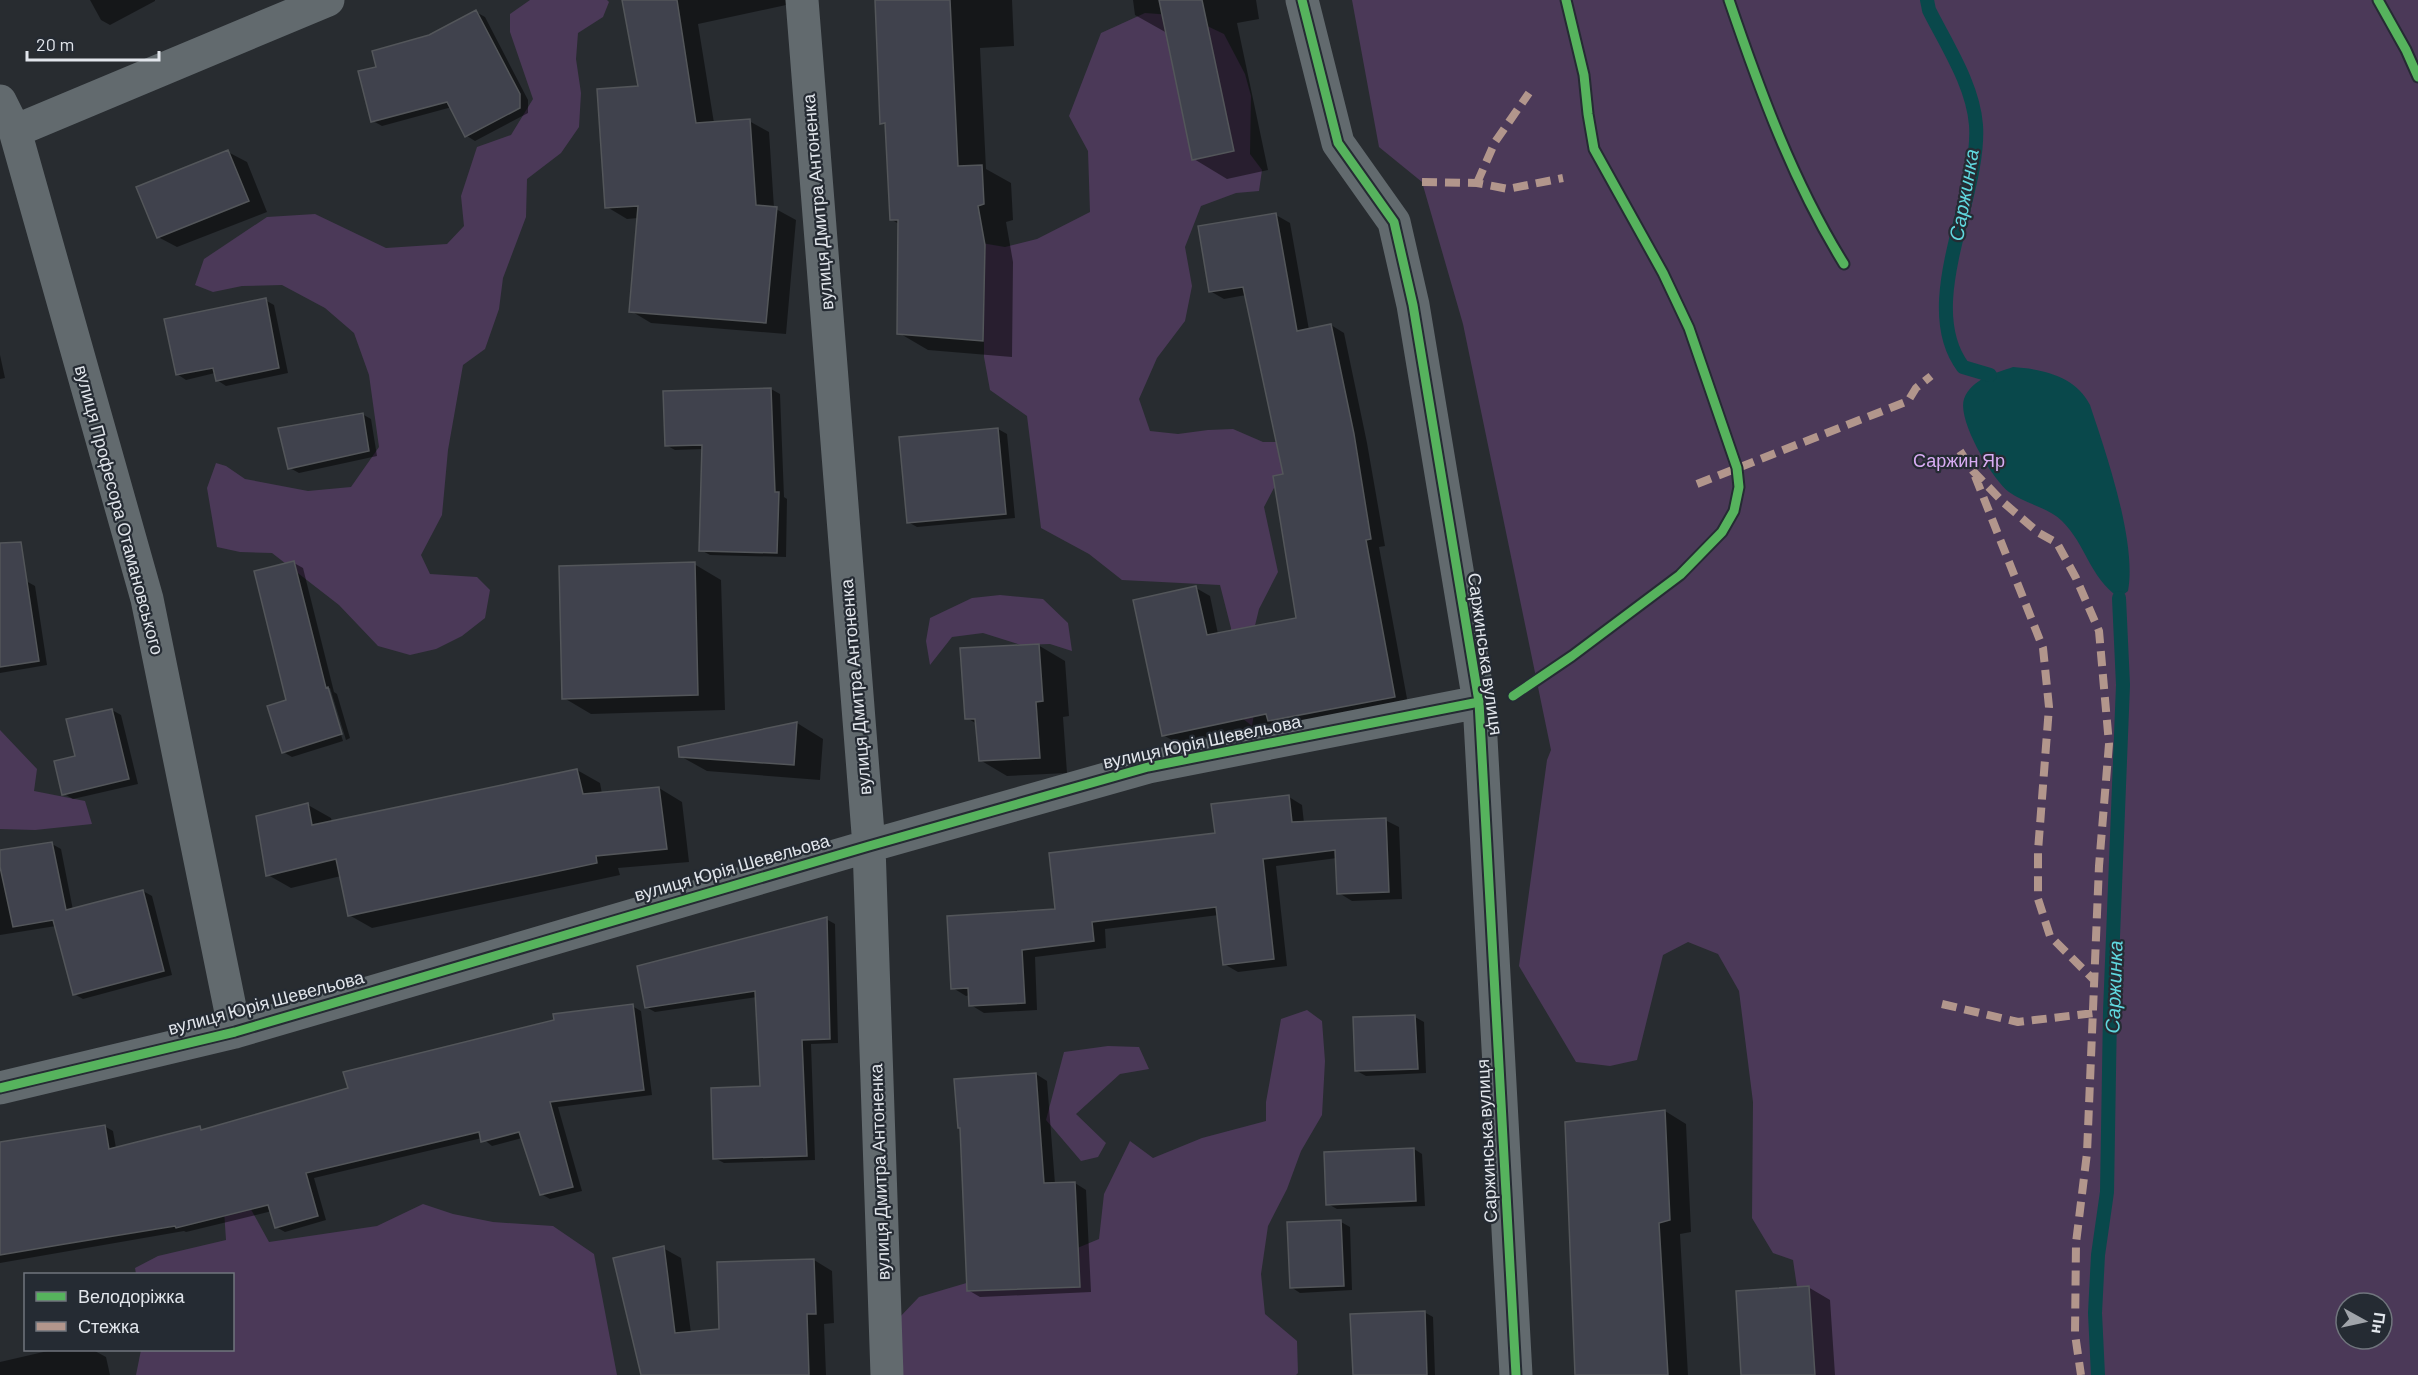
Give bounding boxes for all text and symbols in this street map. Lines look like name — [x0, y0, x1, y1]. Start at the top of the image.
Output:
scale bar — [27, 24, 159, 62]
text: 20 m — [36, 33, 74, 55]
street label: вулиця Дмитра Антоненка — [797, 92, 837, 311]
water label: Саржинка — [1943, 147, 1983, 243]
street label: вулиця Професора Отамановського — [71, 362, 169, 657]
park label: Саржин Яр — [1913, 449, 2005, 471]
street label: Саржинська вулиця — [1464, 571, 1508, 737]
street label: вулиця Дмитра Антоненка — [835, 577, 875, 796]
street label: вулиця Юрія Шевельова — [1101, 709, 1304, 773]
street label: вулиця Юрія Шевельова — [632, 828, 833, 905]
water label: Саржинка — [2099, 940, 2127, 1034]
street label: вулиця Юрія Шевельова — [165, 965, 367, 1039]
street label: Саржинська вулиця — [1471, 1059, 1501, 1223]
street label: вулиця Дмитра Антоненка — [864, 1062, 894, 1281]
legend — [24, 1273, 234, 1351]
text: Велодоріжка — [78, 1285, 186, 1307]
north arrow — [2334, 1291, 2394, 1351]
text: Пн — [2368, 1311, 2390, 1335]
text: Стежка — [78, 1315, 140, 1337]

